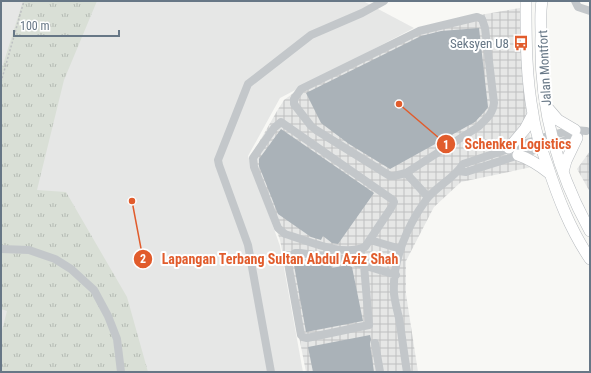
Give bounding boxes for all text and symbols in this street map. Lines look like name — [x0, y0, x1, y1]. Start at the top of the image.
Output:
scale bar — [14, 12, 119, 38]
text: 100 m — [20, 19, 50, 33]
street label: Jalan Montfort — [535, 29, 554, 106]
bus stop icon: Seksyen U8 — [512, 34, 530, 52]
place label: Seksyen U8 — [450, 36, 509, 51]
callout: Schenker Logistics — [436, 131, 579, 157]
text: Schenker Logistics — [465, 136, 571, 152]
text: 1 — [443, 138, 449, 152]
callout: Lapangan Terbang Sultan Abdul Aziz Shah — [133, 246, 406, 272]
text: Lapangan Terbang Sultan Abdul Aziz Shah — [162, 251, 398, 267]
text: 2 — [140, 252, 146, 266]

